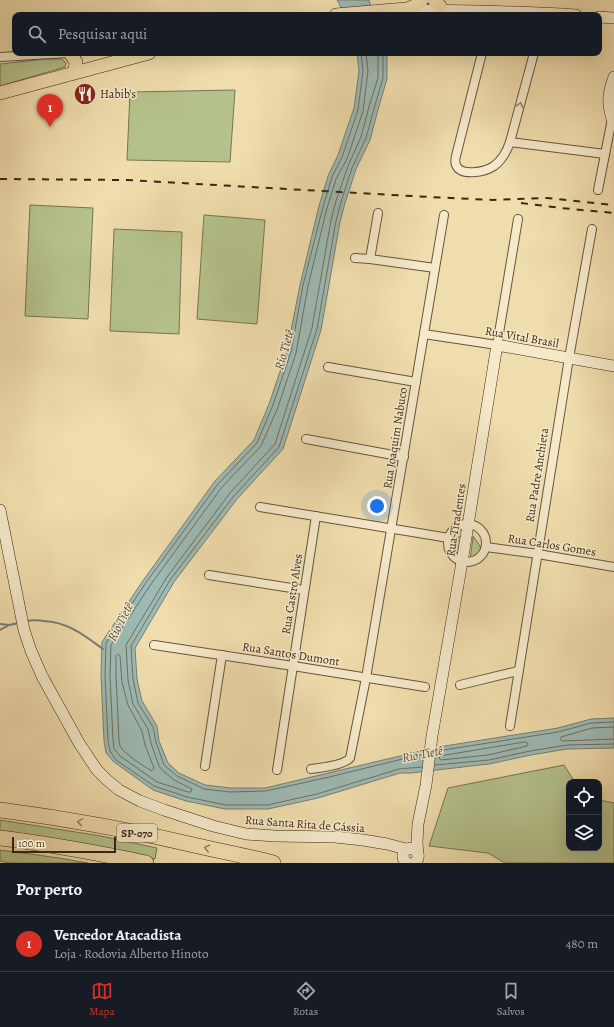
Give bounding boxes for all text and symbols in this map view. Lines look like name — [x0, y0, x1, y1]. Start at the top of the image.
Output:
search box — [12, 12, 602, 56]
icon: search — [26, 23, 48, 45]
text: Pesquisar aqui — [58, 24, 147, 44]
restaurant icon: Habib's — [72, 81, 98, 107]
place label: Habib's — [100, 86, 136, 102]
pin: 1 — [37, 94, 63, 127]
one-way arrow — [515, 102, 524, 109]
street label: Rua Vital Brasil — [484, 323, 560, 351]
water label: Rio Tietê — [270, 326, 298, 372]
street label: Rua Joaquim Nabuco — [379, 386, 411, 490]
street label: Rua Padre Anchieta — [522, 426, 552, 523]
street label: Rua Tiradentes — [442, 482, 470, 558]
your location — [367, 496, 387, 516]
street label: Rua Carlos Gomes — [507, 530, 597, 560]
street label: Rua Castro Alves — [278, 552, 306, 635]
water label: Rio Tietê — [103, 598, 138, 644]
street label: Rua Santos Dumont — [241, 638, 341, 670]
water label: Rio Tietê — [400, 741, 445, 766]
map controls — [566, 779, 602, 851]
button: locate — [566, 779, 602, 815]
street label: Rua Santa Rita de Cássia — [245, 812, 366, 836]
button: layers — [566, 815, 602, 851]
one-way arrow — [77, 819, 83, 827]
road number: SP-070 — [117, 824, 157, 842]
scale bar — [12, 835, 116, 854]
text: 100 m — [18, 836, 45, 851]
one-way arrow — [204, 844, 211, 853]
text: Por perto — [16, 878, 82, 901]
text: Vencedor Atacadista — [54, 925, 181, 945]
text: 1 — [27, 935, 31, 952]
text: 480 m — [565, 935, 598, 952]
text: Loja · Rodovia Alberto Hinoto — [54, 945, 208, 962]
tab: Mapa — [89, 980, 115, 1019]
tab: Rotas — [293, 980, 318, 1019]
tab: Salvos — [497, 980, 525, 1019]

